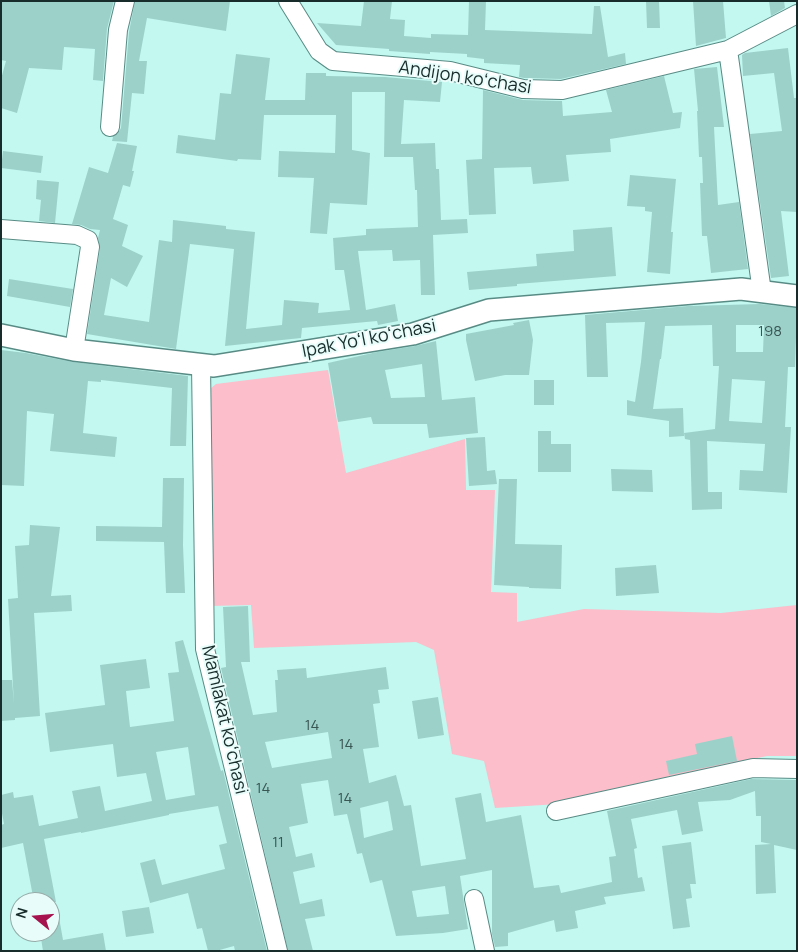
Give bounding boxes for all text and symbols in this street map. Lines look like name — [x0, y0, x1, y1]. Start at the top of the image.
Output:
street label: Andijon koʻchasi — [397, 57, 533, 99]
street label: Ipak Yoʻl koʻchasi — [300, 315, 438, 363]
house number: 198 — [758, 323, 782, 341]
street label: Mamlakat koʻchasi — [196, 644, 252, 796]
house number: 14 — [305, 717, 319, 735]
house number: 14 — [339, 736, 353, 754]
house number: 14 — [256, 780, 270, 798]
house number: 14 — [338, 790, 352, 808]
house number: 11 — [272, 834, 284, 852]
north arrow — [10, 892, 60, 942]
text: N — [11, 905, 32, 920]

